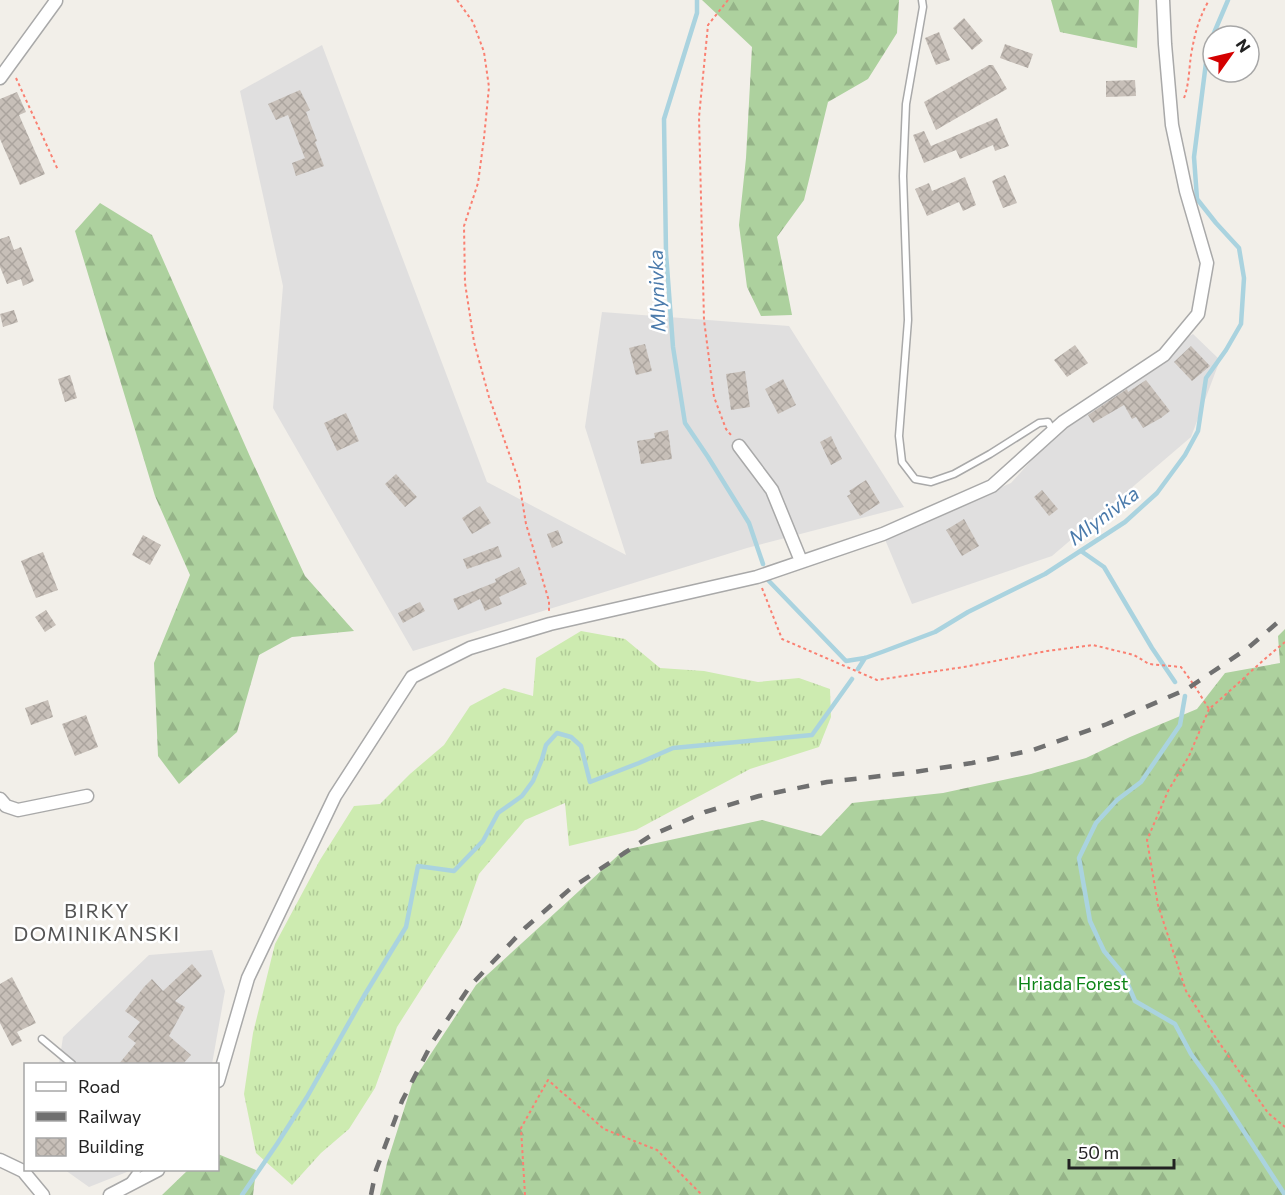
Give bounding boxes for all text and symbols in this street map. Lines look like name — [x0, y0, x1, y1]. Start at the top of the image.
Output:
north arrow — [1201, 24, 1261, 84]
text: N — [1233, 35, 1255, 56]
water label: Mlynivka — [643, 249, 669, 333]
water label: Mlynivka — [1063, 481, 1143, 549]
district label: BIRKY DOMINIKANSKI — [13, 898, 181, 945]
park label: Hriada Forest — [1018, 972, 1128, 994]
legend — [24, 1063, 219, 1171]
text: Road — [78, 1075, 120, 1097]
text: Railway — [78, 1105, 141, 1127]
scale bar — [1069, 1132, 1174, 1170]
text: Building — [78, 1135, 144, 1157]
text: 50 m — [1078, 1141, 1119, 1163]

